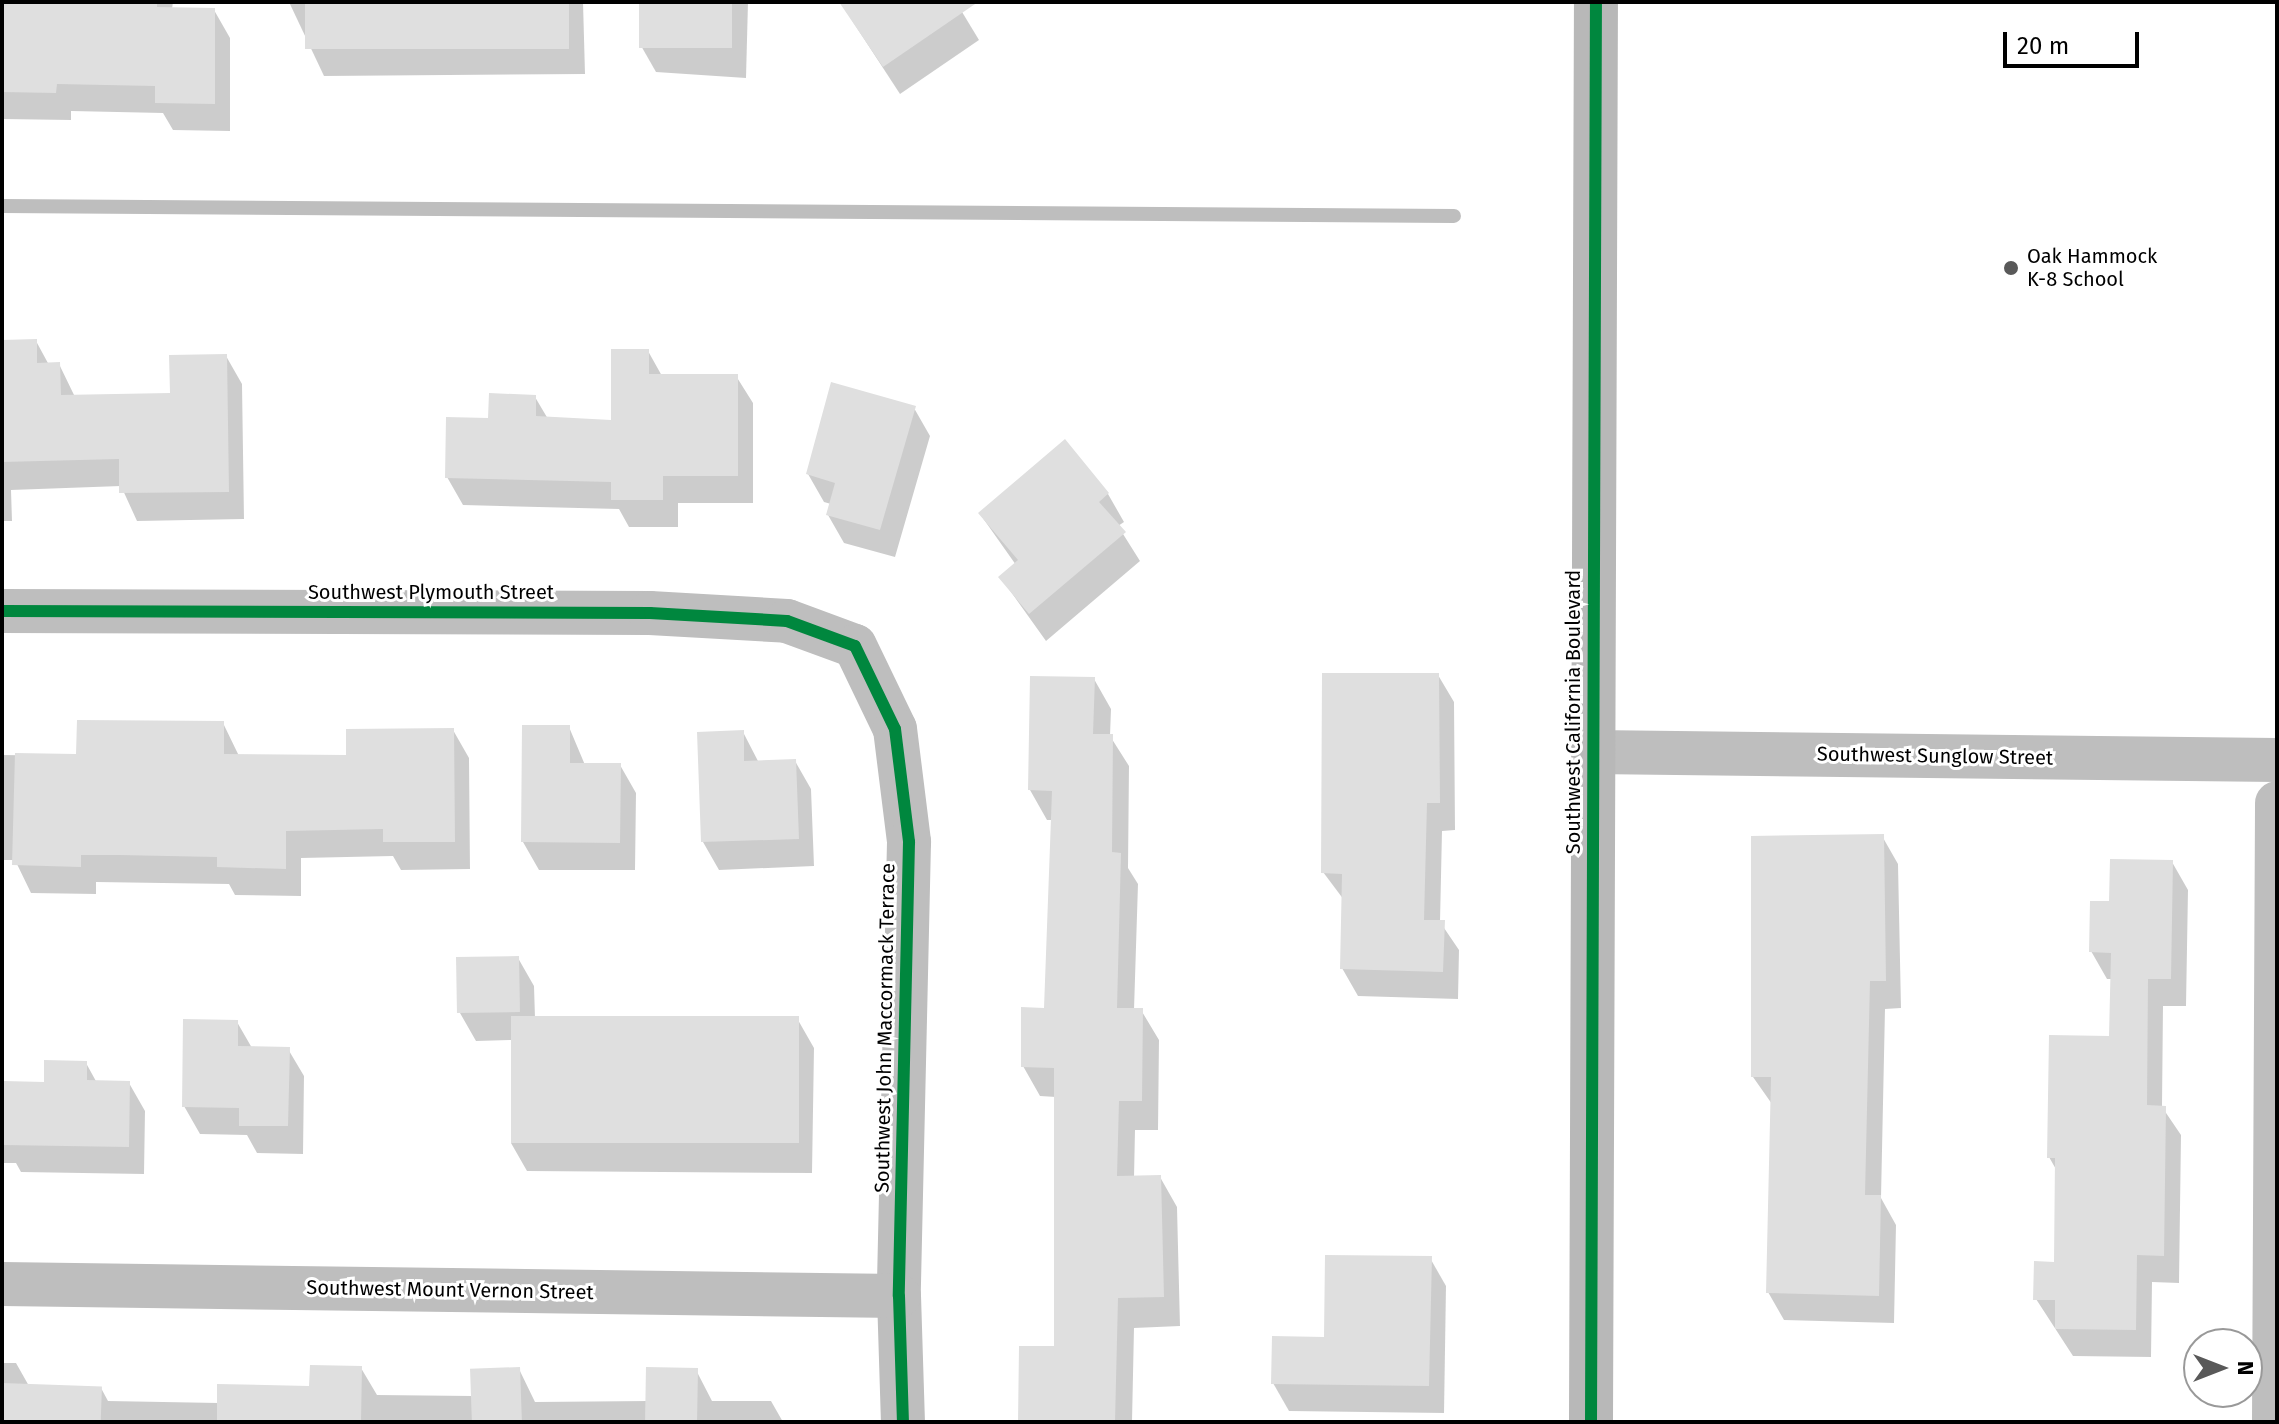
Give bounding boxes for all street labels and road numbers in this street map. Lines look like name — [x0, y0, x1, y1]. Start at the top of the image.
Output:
street label: Southwest California Boulevard — [1561, 570, 1585, 854]
street label: Southwest Plymouth Street — [308, 580, 554, 604]
street label: Southwest Sunglow Street — [1817, 742, 2053, 770]
street label: Southwest John Maccormack Terrace — [870, 863, 900, 1193]
street label: Southwest Mount Vernon Street — [306, 1275, 594, 1305]

